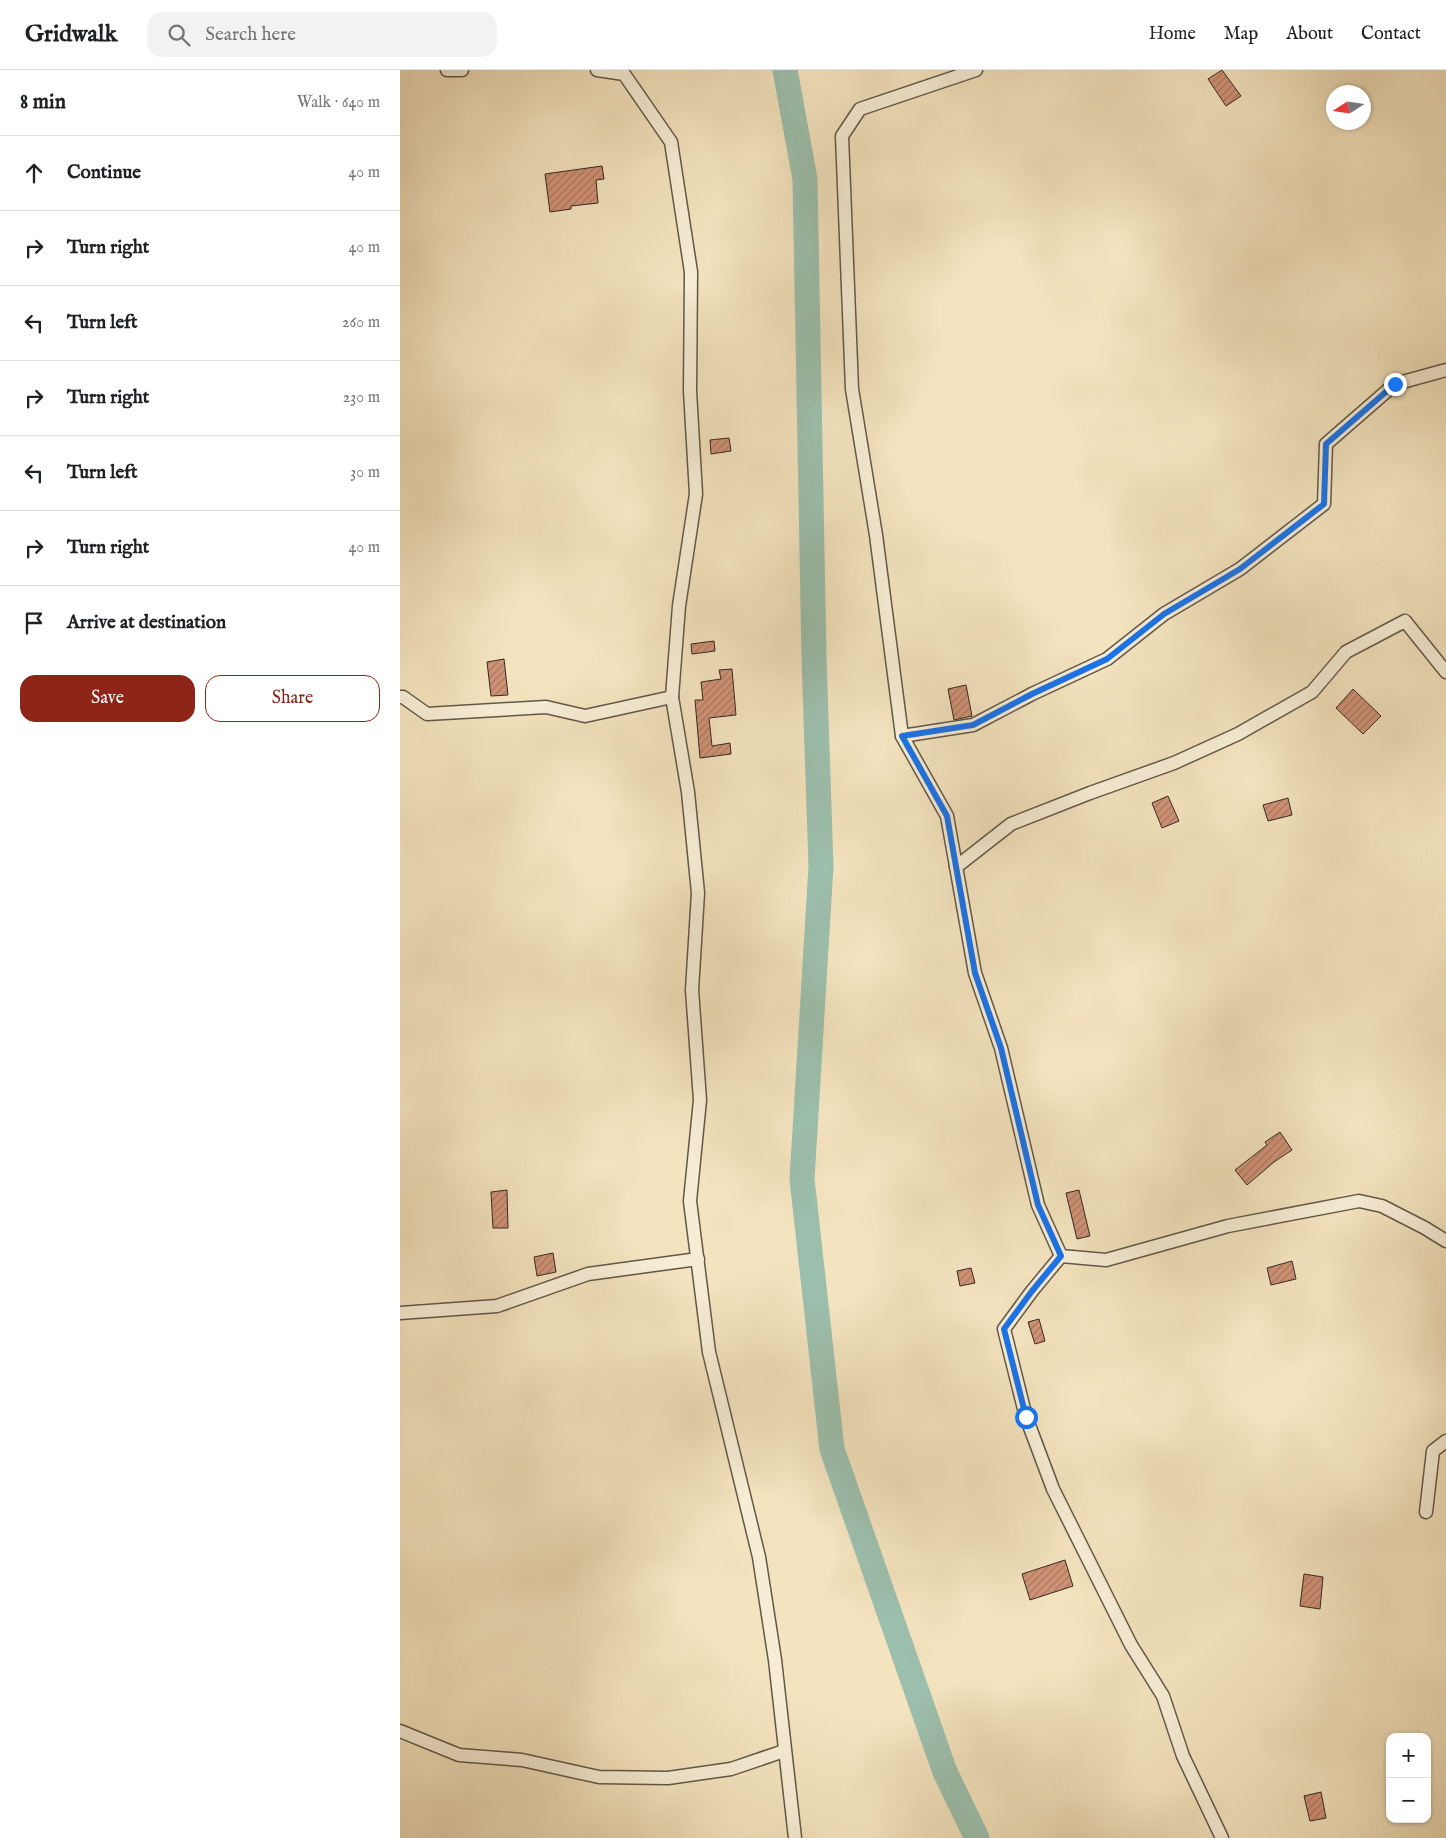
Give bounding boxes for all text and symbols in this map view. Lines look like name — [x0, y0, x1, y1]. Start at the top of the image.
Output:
search box — [147, 12, 497, 57]
text: Gridwalk — [25, 19, 117, 50]
icon: search — [165, 21, 193, 49]
text: Search here — [205, 23, 296, 47]
text: Home — [1149, 23, 1196, 46]
text: Map — [1224, 23, 1258, 46]
text: About — [1286, 23, 1333, 46]
text: Contact — [1361, 23, 1421, 46]
north arrow — [1326, 85, 1371, 130]
text: 8 min — [20, 89, 66, 116]
text: Walk · 640 m — [297, 93, 380, 113]
icon: ahead — [20, 159, 48, 187]
text: Continue — [67, 161, 141, 185]
text: 40 m — [348, 163, 380, 183]
icon: right — [20, 234, 48, 262]
text: Turn right — [67, 236, 149, 260]
text: 40 m — [348, 238, 380, 258]
icon: left — [20, 309, 48, 337]
text: Turn left — [67, 311, 138, 335]
text: 260 m — [342, 313, 380, 333]
route end — [1384, 373, 1407, 396]
icon: right — [20, 384, 48, 412]
text: Turn right — [67, 386, 149, 410]
text: 230 m — [343, 388, 380, 408]
icon: left — [20, 459, 48, 487]
text: Turn left — [67, 461, 138, 485]
text: 30 m — [350, 463, 380, 483]
icon: right — [20, 534, 48, 562]
text: Turn right — [67, 536, 149, 560]
text: 40 m — [348, 538, 380, 558]
icon: arrive — [20, 609, 48, 637]
text: Arrive at destination — [67, 611, 226, 635]
button: Save — [20, 675, 195, 722]
button: Share — [205, 675, 380, 722]
route start — [1015, 1406, 1038, 1429]
map controls — [1386, 1733, 1431, 1823]
button: + — [1386, 1733, 1431, 1778]
button: − — [1386, 1778, 1431, 1823]

